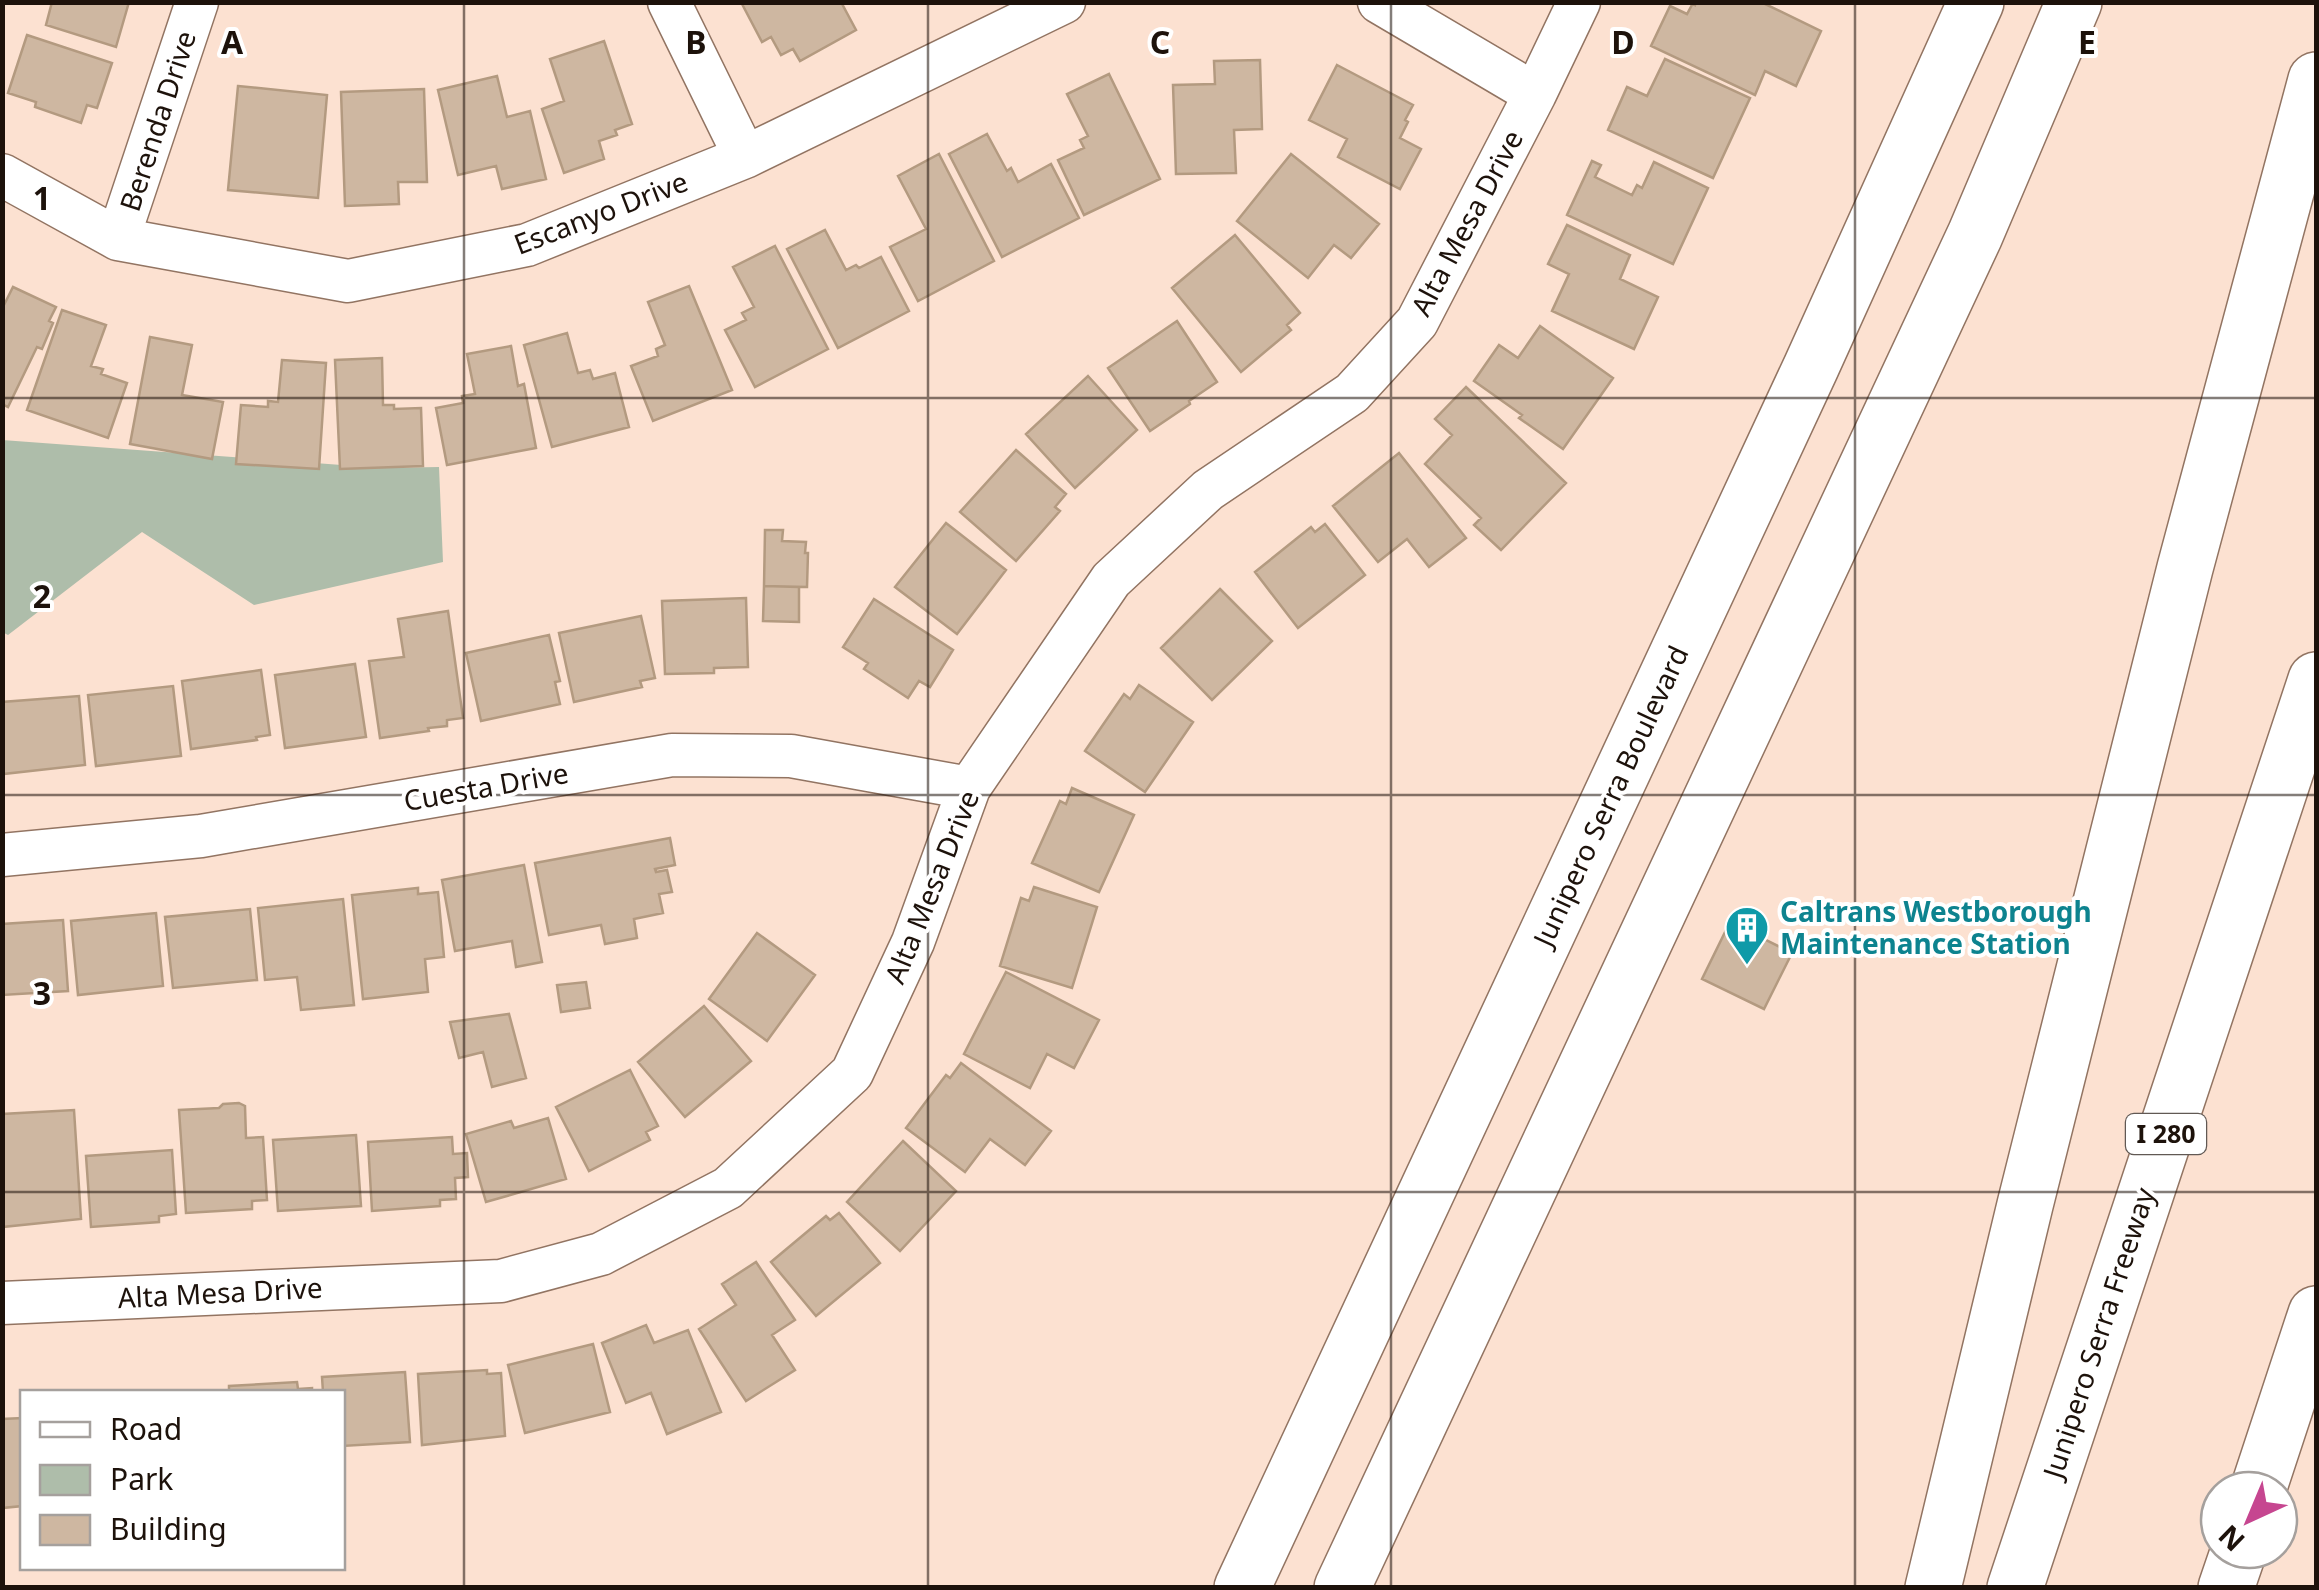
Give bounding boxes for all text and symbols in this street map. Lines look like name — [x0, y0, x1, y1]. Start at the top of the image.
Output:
text: A — [221, 20, 244, 63]
text: B — [685, 20, 707, 63]
text: C — [1150, 20, 1170, 63]
text: D — [1611, 20, 1635, 63]
text: E — [2078, 20, 2096, 63]
street label: Berenda Drive — [110, 26, 204, 216]
street label: Alta Mesa Drive — [1401, 123, 1531, 322]
street label: Escanyo Drive — [508, 162, 693, 263]
text: 1 — [33, 176, 51, 219]
text: 2 — [33, 574, 51, 617]
street label: Junipero Serra Boulevard — [1522, 639, 1697, 955]
street label: Cuesta Drive — [401, 753, 571, 819]
street label: Alta Mesa Drive — [875, 784, 987, 989]
place label: Caltrans Westborough Maintenance Station — [1780, 892, 2092, 962]
building icon: Caltrans Westborough Maintenance Station — [1724, 905, 1770, 966]
text: 3 — [33, 971, 51, 1014]
road number: I 280 — [2126, 1114, 2206, 1154]
street label: Junipero Serra Freeway — [2032, 1182, 2163, 1486]
street label: Alta Mesa Drive — [117, 1268, 323, 1316]
legend — [20, 1390, 345, 1570]
text: Road — [110, 1408, 182, 1449]
text: Park — [110, 1458, 173, 1499]
north arrow — [2199, 1470, 2299, 1570]
text: Building — [110, 1508, 227, 1549]
text: N — [2210, 1517, 2252, 1560]

